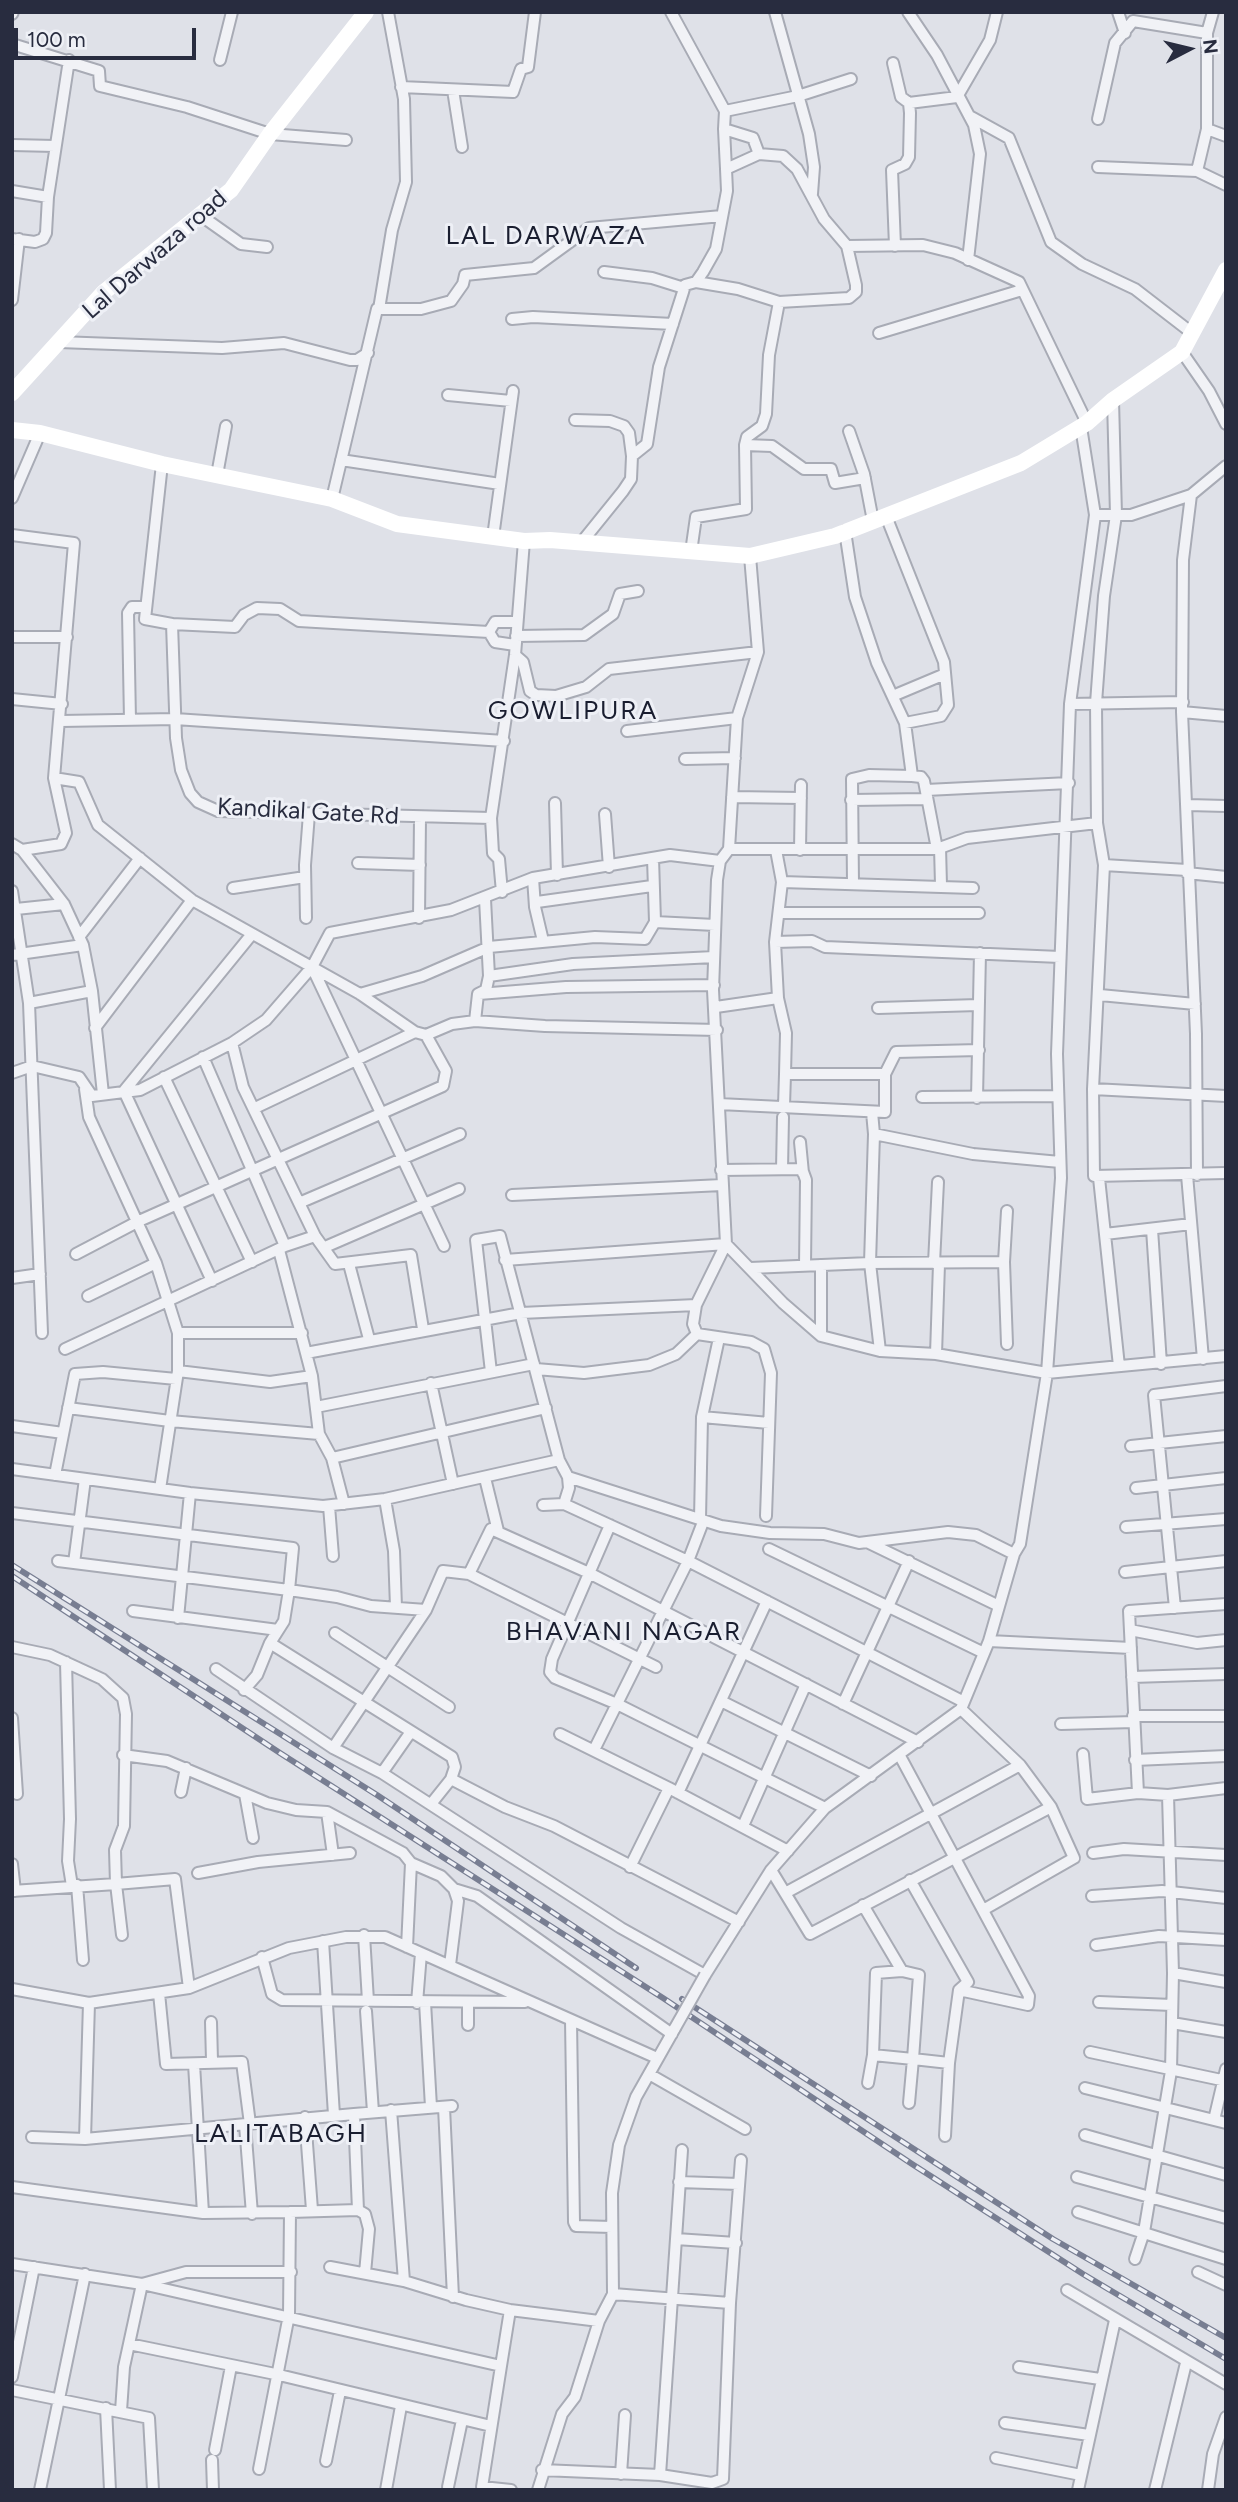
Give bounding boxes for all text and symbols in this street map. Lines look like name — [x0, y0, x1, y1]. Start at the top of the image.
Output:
scale bar — [18, 14, 200, 58]
north arrow — [1154, 14, 1224, 84]
text: 100 m — [27, 27, 86, 52]
text: N — [1198, 38, 1223, 55]
street label: Lal Darwaza road — [77, 184, 233, 326]
district label: LAL DARWAZA — [447, 220, 645, 252]
district label: GOWLIPURA — [489, 695, 657, 727]
street label: Kandikal Gate Rd — [216, 793, 400, 831]
district label: BHAVANI NAGAR — [507, 1616, 741, 1648]
district label: LALITABAGH — [195, 2118, 367, 2150]

